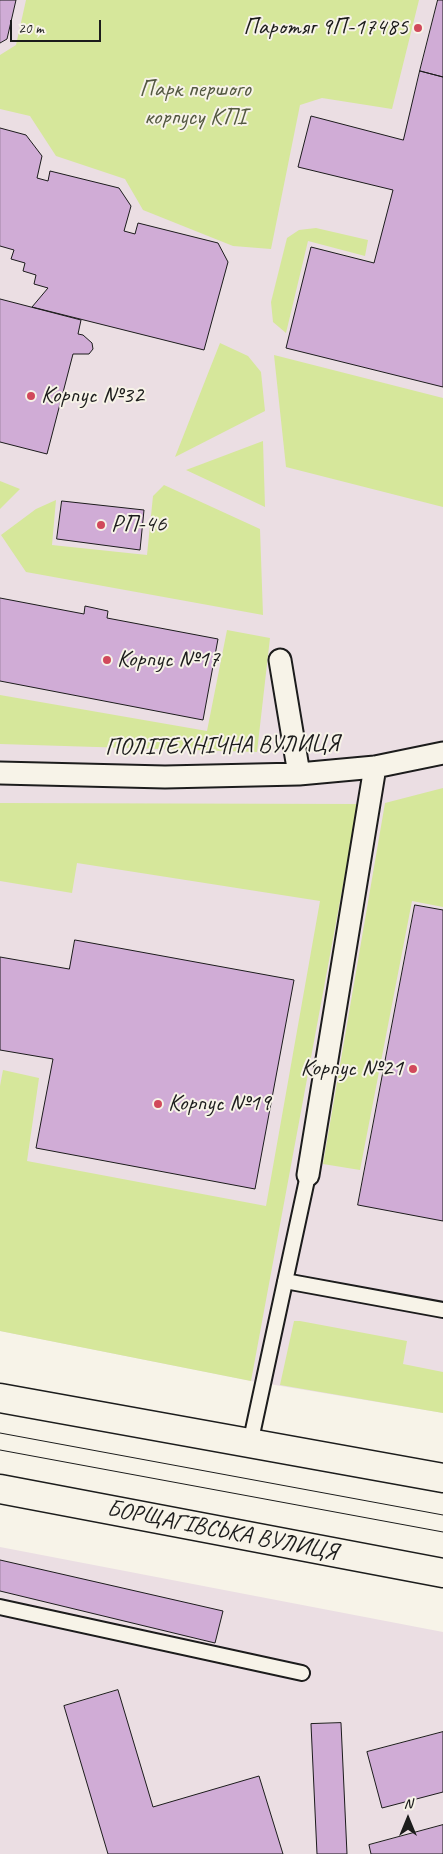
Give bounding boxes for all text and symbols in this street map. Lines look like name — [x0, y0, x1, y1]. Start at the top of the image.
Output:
scale bar — [12, 10, 104, 42]
place label: Паротяг 9П-17485 — [243, 14, 408, 42]
text: 20 m — [18, 19, 44, 38]
marker: Паротяг 9П-17485 — [412, 22, 424, 34]
park label: Парк першого корпусу КПІ — [139, 76, 251, 132]
place label: Корпус №32 — [41, 382, 144, 410]
marker: Корпус №32 — [25, 390, 37, 402]
place label: РП-46 — [111, 511, 166, 539]
marker: РП-46 — [95, 519, 107, 531]
place label: Корпус №17 — [117, 646, 220, 674]
marker: Корпус №17 — [101, 654, 113, 666]
street label: ПОЛІТЕХНІЧНА ВУЛИЦЯ — [105, 730, 339, 762]
place label: Корпус №21 — [300, 1055, 403, 1083]
marker: Корпус №21 — [407, 1063, 419, 1075]
place label: Корпус №19 — [168, 1090, 271, 1118]
marker: Корпус №19 — [152, 1098, 164, 1110]
street label: БОРЩАГІВСЬКА ВУЛИЦЯ — [104, 1495, 340, 1567]
north arrow — [383, 1794, 433, 1844]
text: N — [404, 1795, 412, 1812]

